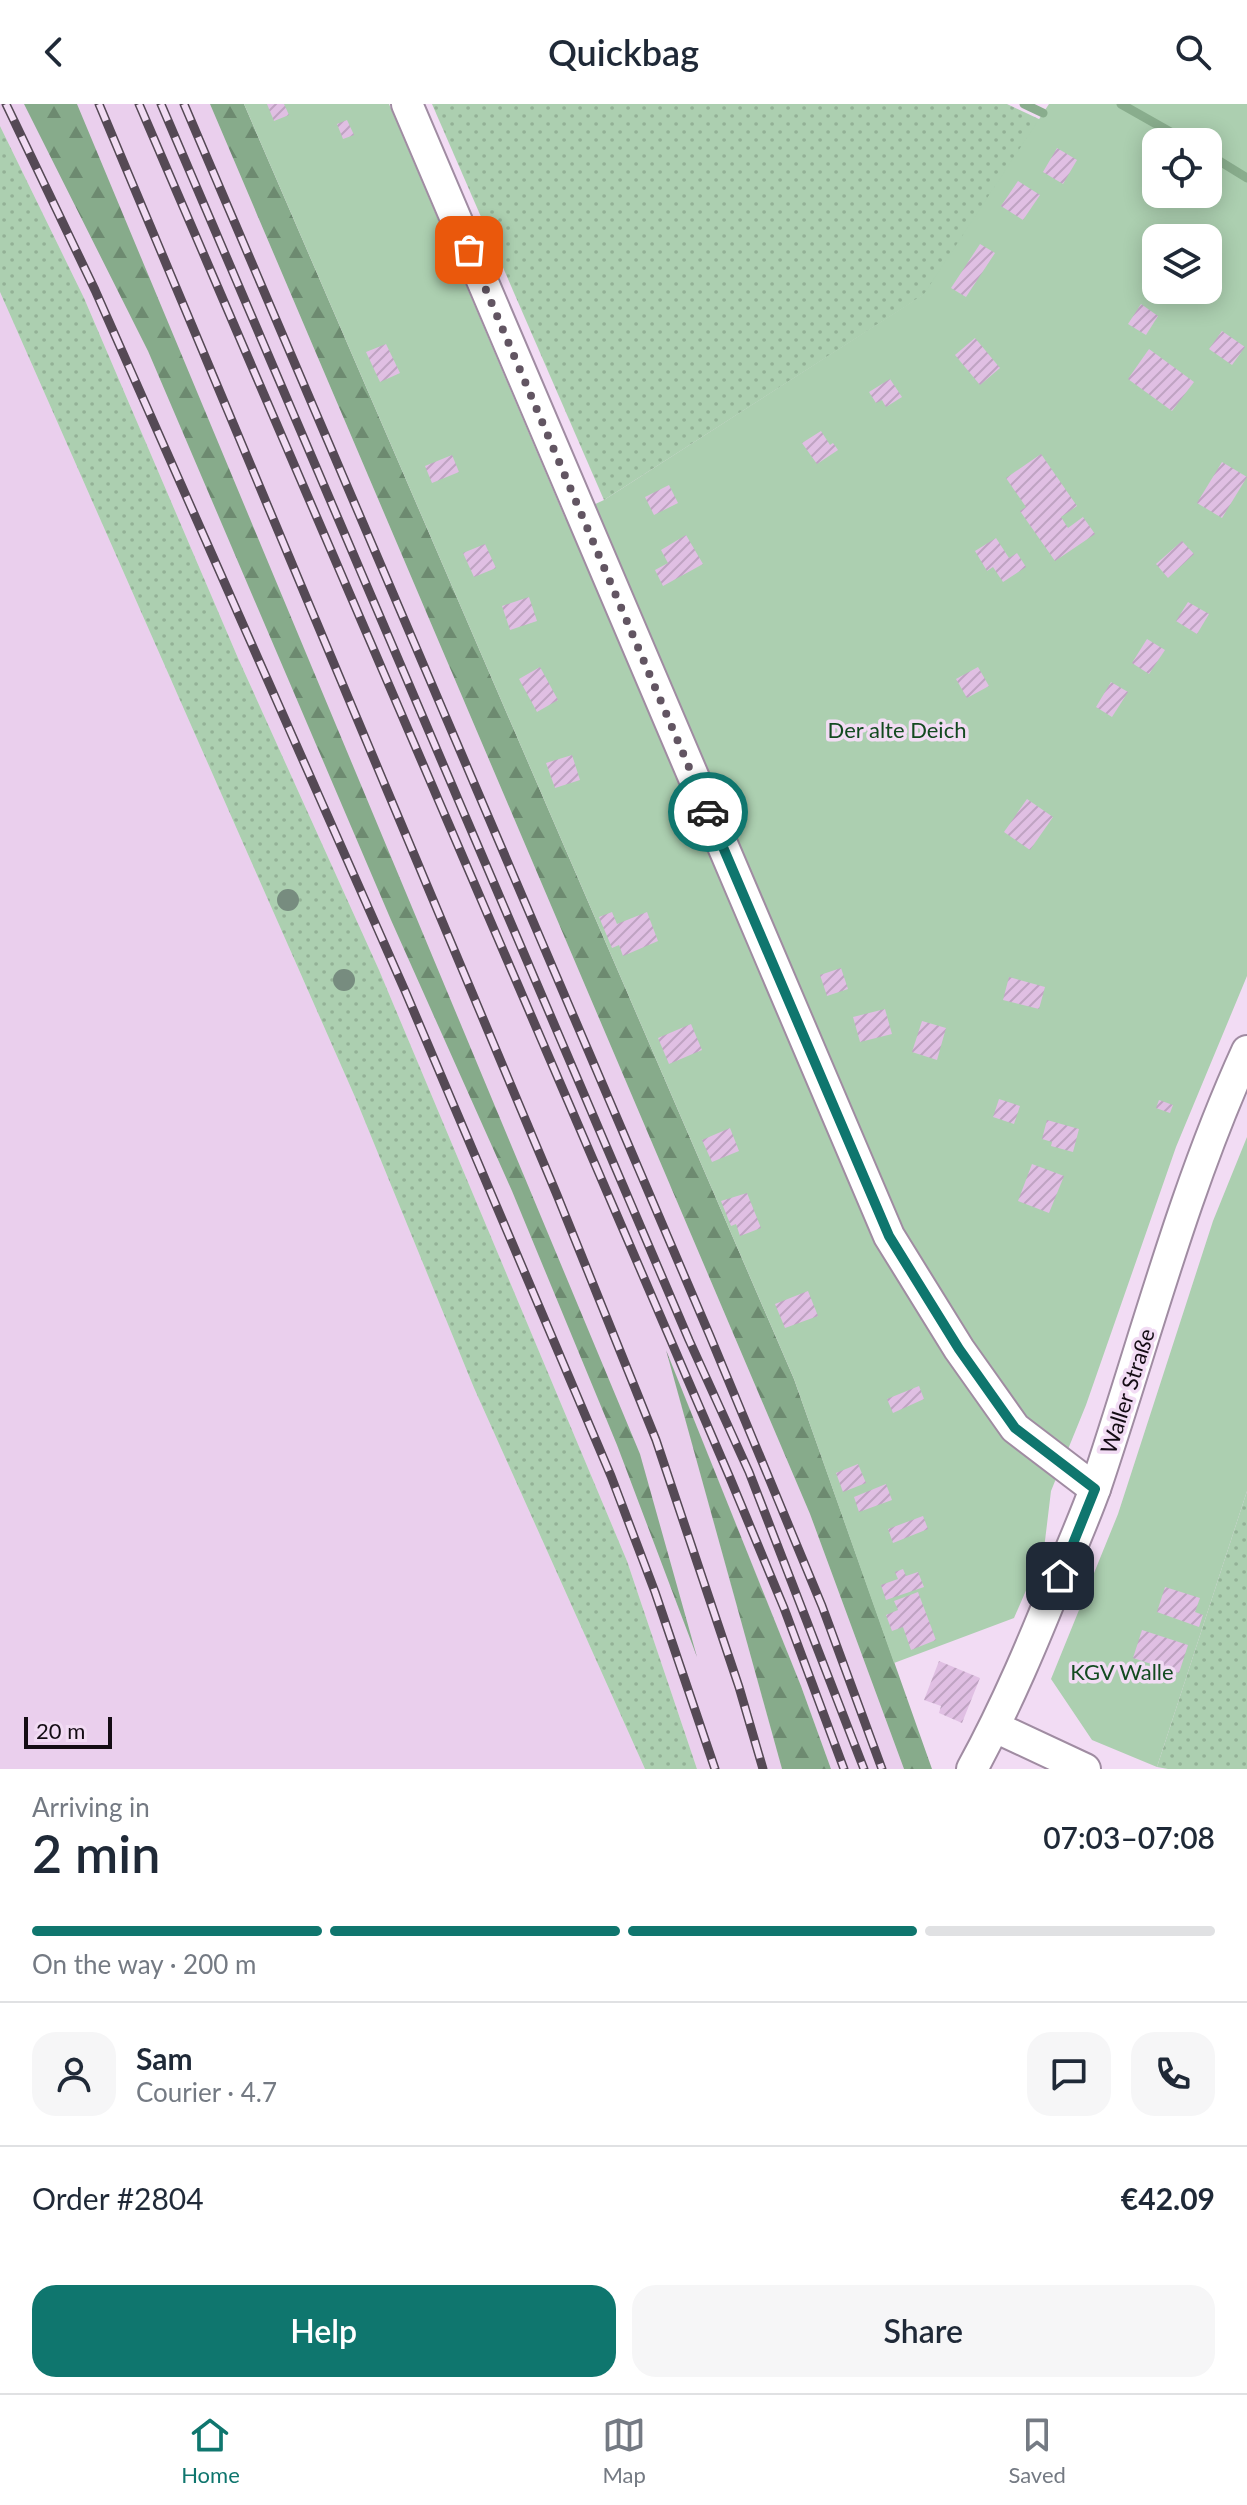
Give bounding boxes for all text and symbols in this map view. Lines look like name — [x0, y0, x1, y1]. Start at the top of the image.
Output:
icon: back — [32, 30, 76, 74]
text: Quickbag — [548, 30, 699, 74]
icon: search — [1171, 30, 1215, 74]
map controls — [1142, 128, 1222, 304]
button: locate — [1142, 128, 1222, 208]
pin — [435, 216, 503, 284]
button: layers — [1142, 224, 1222, 304]
icon: bag — [447, 228, 491, 272]
park label: Der alte Deich — [828, 716, 966, 743]
courier — [668, 772, 748, 852]
icon: car — [686, 790, 730, 834]
street label: Waller Straße — [1094, 1325, 1160, 1457]
pin — [1026, 1542, 1094, 1610]
icon: home — [1038, 1554, 1082, 1598]
park label: KGV Walle — [1070, 1658, 1174, 1685]
scale bar — [24, 1713, 112, 1749]
text: 20 m — [36, 1717, 85, 1744]
text: Arriving in — [32, 1791, 150, 1823]
text: 07:03–07:08 — [1043, 1819, 1215, 1855]
text: 2 min — [32, 1822, 160, 1884]
text: On the way · 200 m — [32, 1948, 256, 1980]
button: person — [32, 2032, 116, 2116]
button: chat — [1027, 2032, 1111, 2116]
button: phone — [1131, 2032, 1215, 2116]
text: Sam — [136, 2040, 193, 2076]
text: Courier · 4.7 — [136, 2076, 277, 2108]
text: Order #2804 — [32, 2180, 204, 2216]
text: €42.09 — [1121, 2180, 1215, 2216]
button: Help — [32, 2285, 616, 2377]
button: Share — [632, 2285, 1215, 2377]
tab: Home — [181, 2413, 240, 2488]
tab: Map — [602, 2413, 646, 2488]
tab: Saved — [1008, 2413, 1066, 2488]

